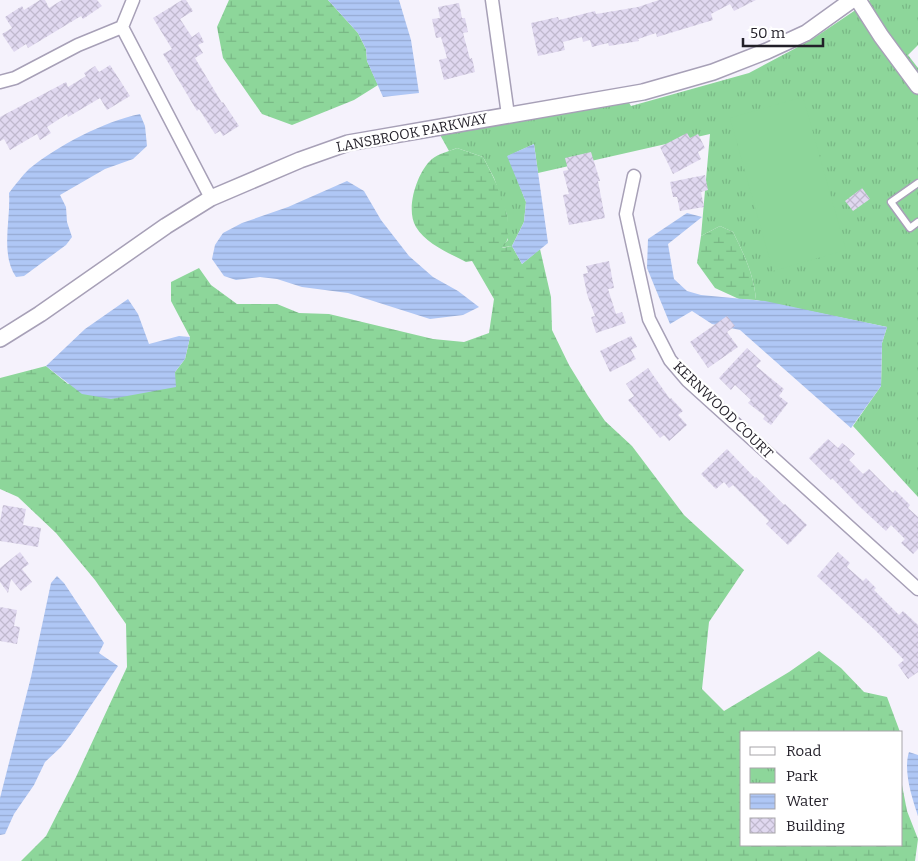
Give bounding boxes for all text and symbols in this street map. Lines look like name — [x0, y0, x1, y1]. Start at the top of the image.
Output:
scale bar — [743, 15, 823, 47]
text: 50 m — [750, 24, 786, 42]
street label: LANSBROOK PARKWAY — [335, 110, 489, 156]
street label: KERNWOOD COURT — [670, 358, 776, 462]
legend — [740, 731, 903, 846]
text: Road — [786, 742, 821, 760]
text: Park — [786, 767, 818, 785]
text: Water — [786, 792, 829, 810]
text: Building — [786, 817, 845, 835]

